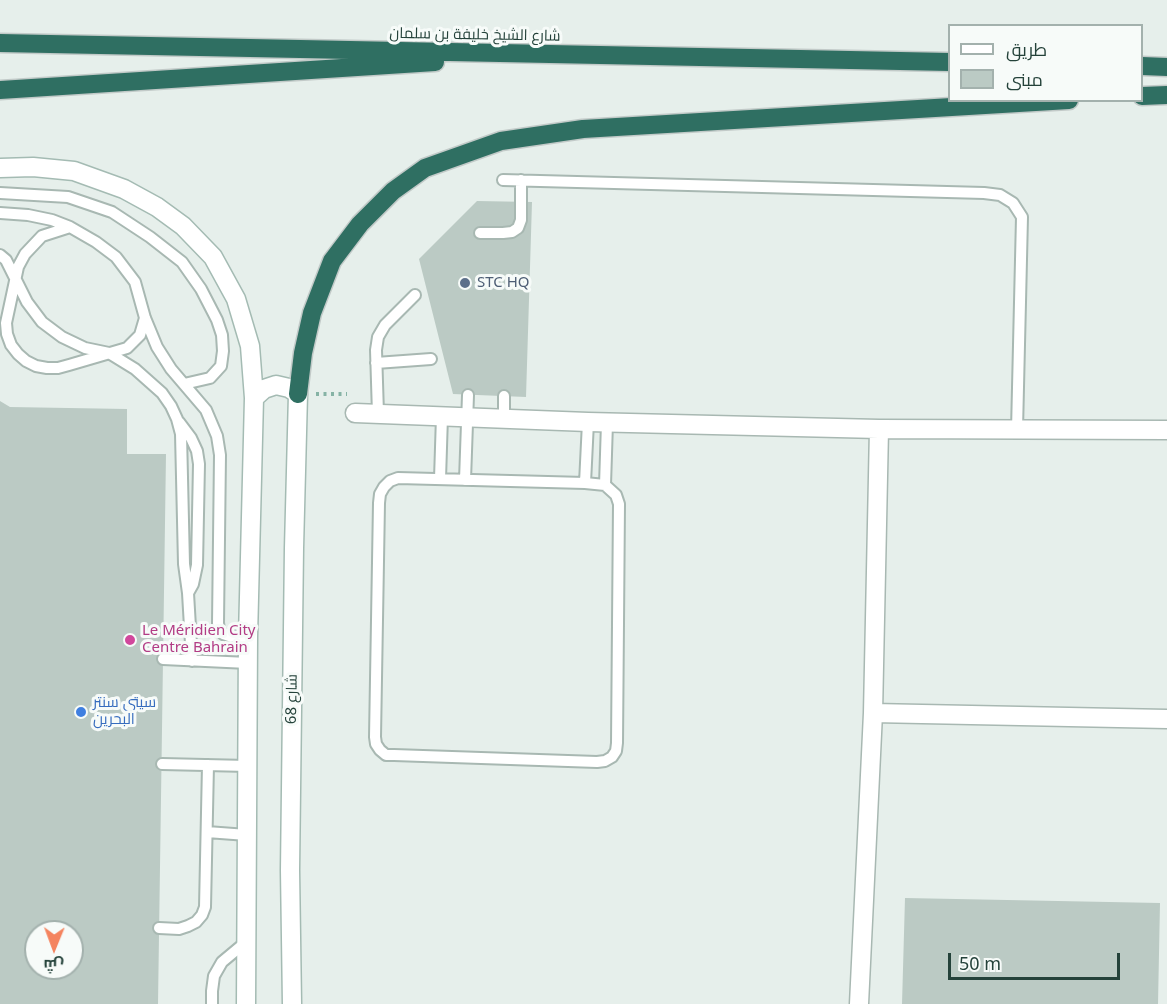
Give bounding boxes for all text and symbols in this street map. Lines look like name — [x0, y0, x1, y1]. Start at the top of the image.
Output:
legend — [948, 24, 1143, 102]
street label: شارع الشيخ خليفة بن سلمان — [389, 25, 561, 45]
text: طريق — [1006, 37, 1047, 61]
text: مبنى — [1006, 67, 1043, 91]
place label: STC HQ — [477, 274, 529, 292]
marker: STC HQ — [458, 276, 472, 290]
place label: Le Méridien City Centre Bahrain — [142, 622, 255, 657]
marker: Le Méridien City Centre Bahrain — [123, 633, 137, 647]
street label: شارع 68 — [283, 674, 301, 724]
place label: سيتي سنتر البحرين — [93, 694, 156, 729]
marker: سيتي سنتر البحرين — [74, 705, 88, 719]
north arrow — [24, 920, 84, 980]
scale bar — [951, 941, 1124, 979]
text: 50 m — [959, 951, 1001, 975]
text: ش — [43, 955, 64, 977]

